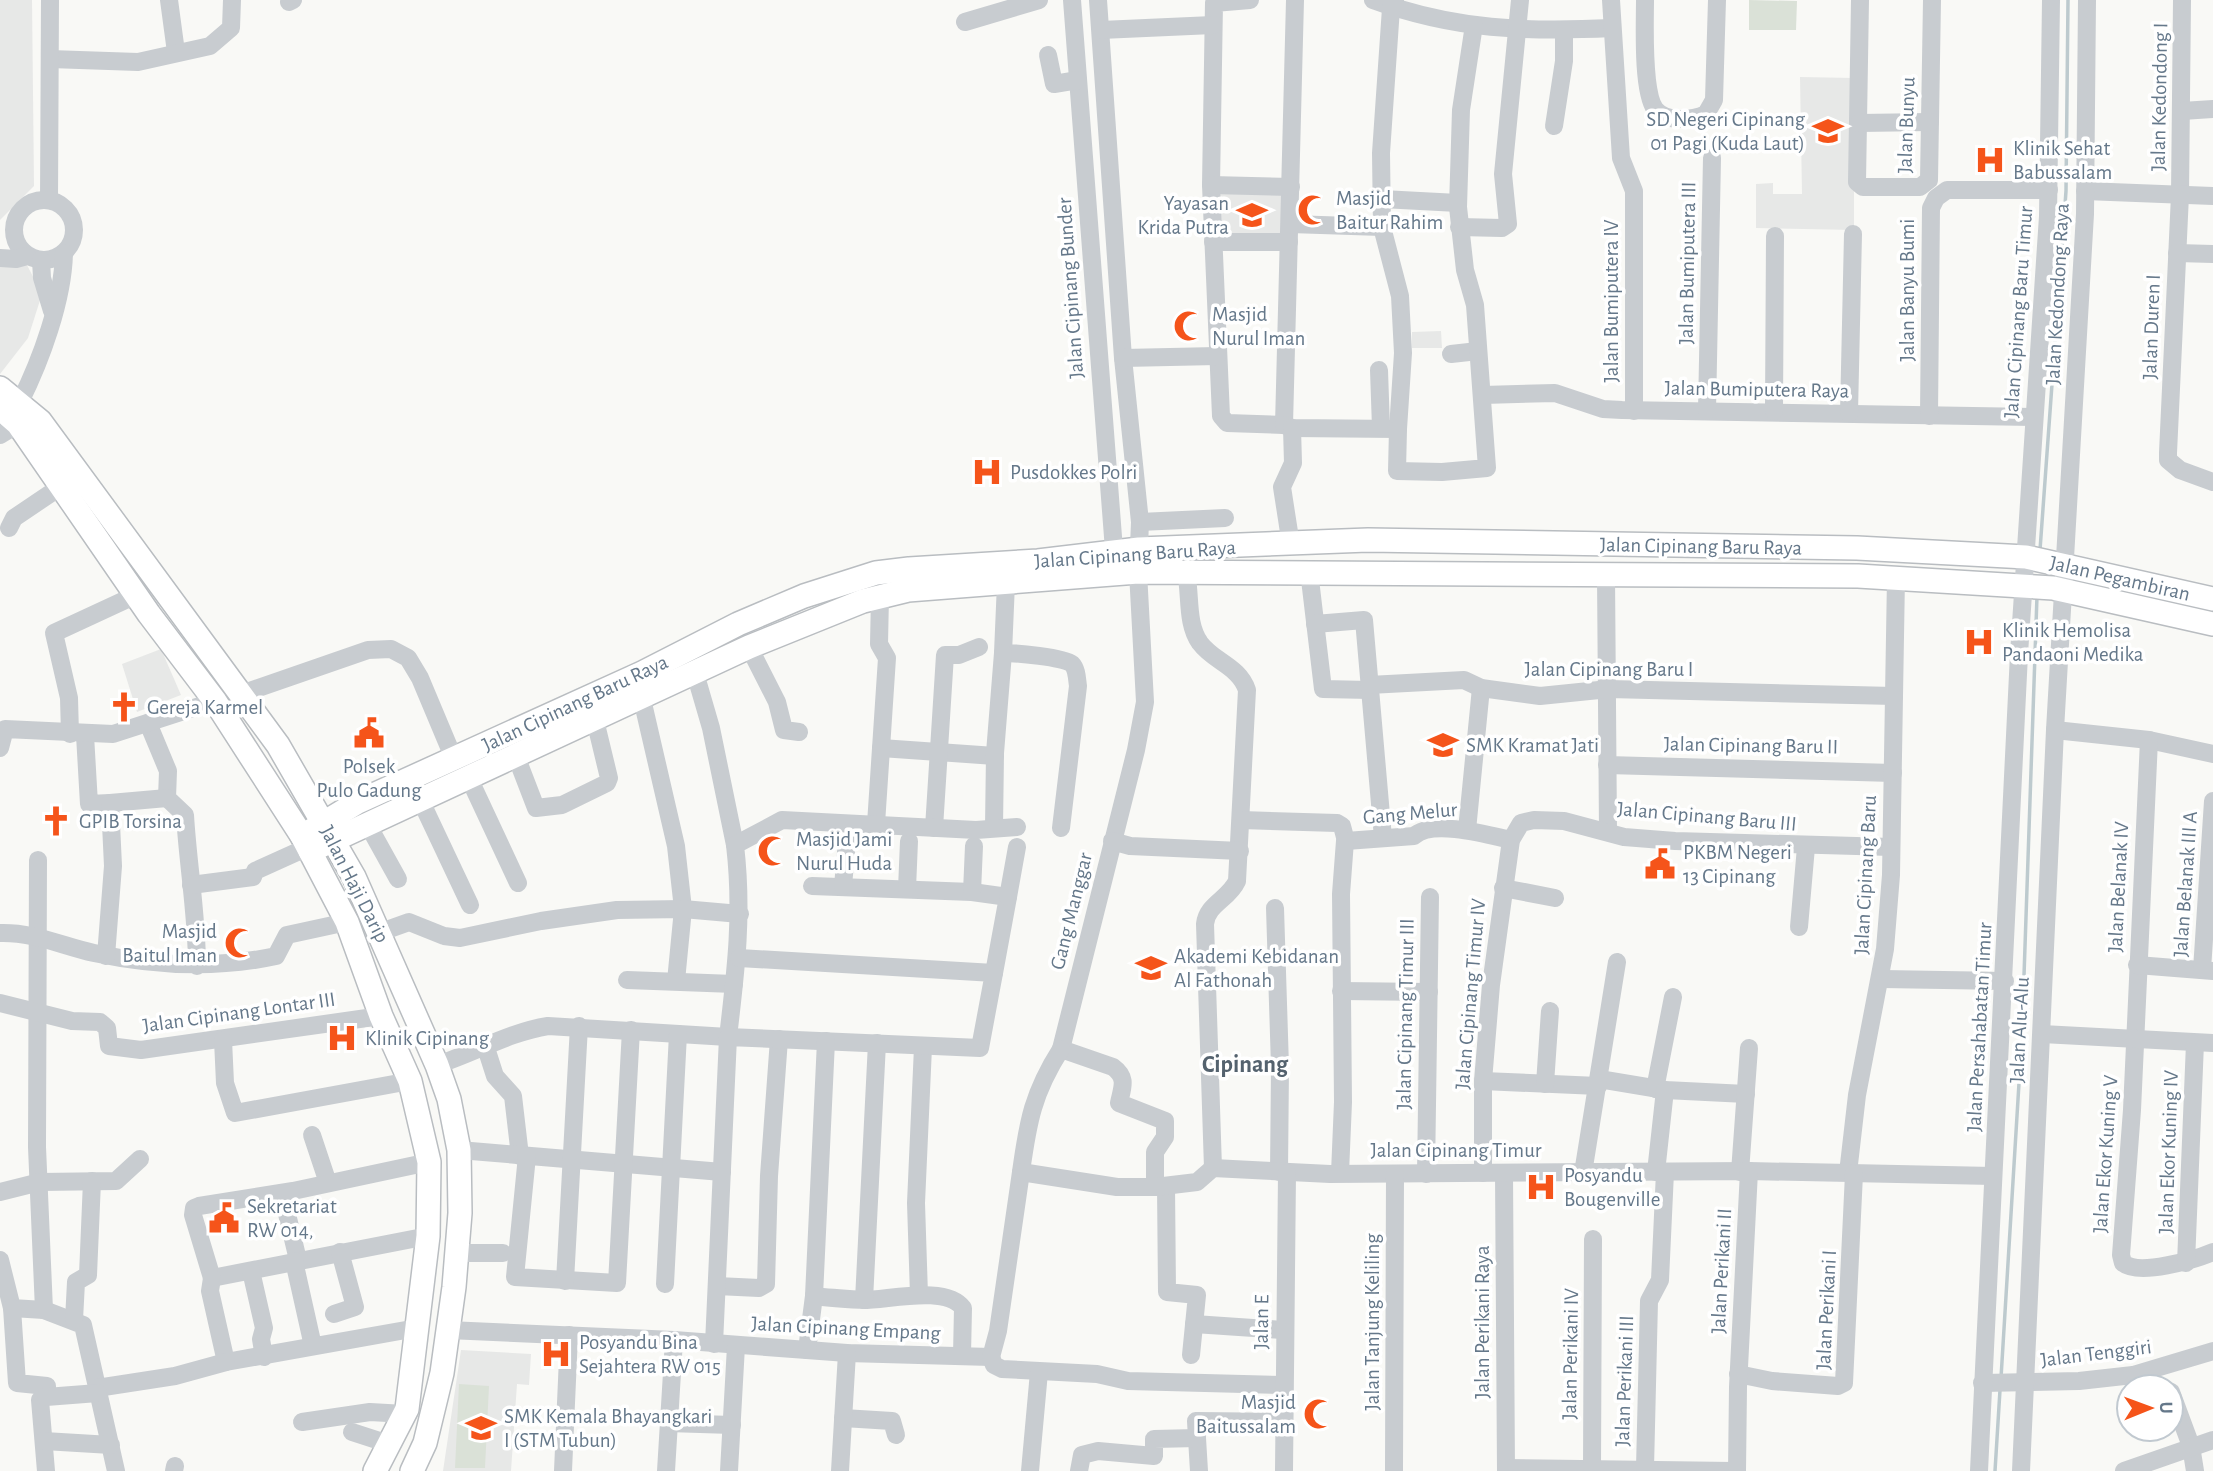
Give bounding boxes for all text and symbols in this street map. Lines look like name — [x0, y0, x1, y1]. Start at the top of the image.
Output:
street label: Jalan Kedondong I — [2148, 23, 2171, 171]
street label: Jalan Bunyu — [1894, 76, 1919, 174]
place label: SD Negeri Cipinang 01 Pagi (Kuda Laut) — [1646, 109, 1806, 154]
school or university icon: SD Negeri Cipinang 01 Pagi (Kuda Laut) — [1811, 114, 1845, 148]
place label: Klinik Sehat Babussalam — [2013, 138, 2112, 183]
hospital icon: Klinik Sehat Babussalam — [1973, 143, 2007, 177]
street label: Jalan Bumiputera III — [1676, 182, 1699, 344]
place label: Masjid Baitur Rahim — [1336, 188, 1443, 233]
place label: Yayasan Krida Putra — [1138, 193, 1229, 238]
mosque icon: Masjid Baitur Rahim — [1296, 193, 1330, 227]
street label: Jalan Cipinang Bunder — [1054, 197, 1087, 379]
school or university icon: Yayasan Krida Putra — [1235, 198, 1269, 232]
street label: Jalan Kedondong Raya — [2042, 202, 2073, 385]
street label: Jalan Cipinang Baru Timur — [2001, 205, 2036, 419]
street label: Jalan Bumiputera IV — [1601, 219, 1622, 382]
street label: Jalan Banyu Bumi — [1897, 219, 1918, 361]
street label: Jalan Duren I — [2139, 274, 2164, 380]
place label: Masjid Nurul Iman — [1212, 304, 1305, 349]
mosque icon: Masjid Nurul Iman — [1172, 309, 1206, 343]
street label: Jalan Bumiputera Raya — [1664, 377, 1850, 402]
hospital icon: Pusdokkes Polri — [970, 455, 1004, 489]
place label: Pusdokkes Polri — [1010, 462, 1137, 483]
street label: Jalan Cipinang Baru Raya — [1600, 534, 1803, 559]
street label: Jalan Cipinang Baru Raya — [1033, 537, 1237, 572]
street label: Jalan Pegambiran — [2048, 552, 2192, 605]
place label: Klinik Hemolisa Pandaoni Medika — [2002, 620, 2144, 665]
hospital icon: Klinik Hemolisa Pandaoni Medika — [1962, 625, 1996, 659]
street label: Jalan Cipinang Baru Raya — [479, 651, 672, 756]
street label: Jalan Cipinang Baru I — [1525, 659, 1693, 680]
church icon: Gereja Karmel — [107, 690, 141, 724]
place label: Gereja Karmel — [147, 697, 263, 718]
public building icon: Polsek Pulo Gadung — [352, 716, 386, 750]
school or university icon: SMK Kramat Jati — [1426, 728, 1460, 762]
street label: Jalan Cipinang Baru II — [1664, 733, 1838, 758]
place label: SMK Kramat Jati — [1466, 735, 1599, 756]
place label: Polsek Pulo Gadung — [317, 756, 422, 801]
street label: Jalan Cipinang Baru — [1851, 794, 1880, 955]
street label: Jalan Cipinang Baru III — [1616, 798, 1798, 835]
street label: Gang Melur — [1362, 799, 1458, 828]
church icon: GPIB Torsina — [39, 804, 73, 838]
street label: Jalan Belanak III A — [2170, 810, 2201, 958]
place label: GPIB Torsina — [79, 811, 182, 832]
street label: Jalan Belanak IV — [2105, 821, 2132, 953]
street label: Jalan Haji Darip — [316, 822, 393, 946]
place label: Masjid Jami Nurul Huda — [796, 829, 892, 874]
mosque icon: Masjid Jami Nurul Huda — [756, 834, 790, 868]
place label: PKBM Negeri 13 Cipinang — [1683, 842, 1792, 887]
public building icon: PKBM Negeri 13 Cipinang — [1643, 847, 1677, 881]
street label: Gang Manggar — [1047, 850, 1096, 972]
street label: Jalan Cipinang Timur IV — [1452, 898, 1489, 1090]
street label: Jalan Cipinang Timur III — [1393, 918, 1418, 1110]
place label: Masjid Baitul Iman — [122, 921, 217, 966]
street label: Jalan Persahabatan Timur — [1964, 921, 1995, 1132]
mosque icon: Masjid Baitul Iman — [223, 926, 257, 960]
place label: Akademi Kebidanan Al Fathonah — [1174, 946, 1339, 991]
school or university icon: Akademi Kebidanan Al Fathonah — [1134, 951, 1168, 985]
street label: Jalan Alu-Alu — [2006, 976, 2033, 1084]
street label: Jalan Cipinang Lontar III — [141, 989, 337, 1036]
hospital icon: Klinik Cipinang — [325, 1021, 359, 1055]
place label: Klinik Cipinang — [365, 1028, 490, 1049]
district label: Cipinang — [1202, 1053, 1289, 1077]
street label: Jalan Ekor Kuning IV — [2155, 1070, 2182, 1234]
street label: Jalan Ekor Kuning V — [2089, 1074, 2122, 1234]
street label: Jalan Cipinang Timur — [1371, 1140, 1542, 1161]
place label: Posyandu Bougenville — [1564, 1165, 1660, 1210]
hospital icon: Posyandu Bougenville — [1524, 1170, 1558, 1204]
place label: Sekretariat RW 014, — [247, 1196, 337, 1241]
public building icon: Sekretariat RW 014, — [207, 1201, 241, 1235]
street label: Jalan Perikani II — [1708, 1208, 1735, 1334]
street label: Jalan Tanjung Keliling — [1362, 1233, 1383, 1410]
street label: Jalan Perikani Raya — [1472, 1245, 1493, 1399]
street label: Jalan Perikani I — [1813, 1250, 1840, 1371]
street label: Jalan Perikani IV — [1559, 1288, 1582, 1420]
street label: Jalan E — [1251, 1294, 1272, 1350]
street label: Jalan Cipinang Empang — [751, 1313, 942, 1344]
street label: Jalan Perikani III — [1612, 1315, 1637, 1447]
place label: Posyandu Bina Sejahtera RW 015 — [579, 1332, 721, 1377]
street label: Jalan Tenggiri — [2039, 1336, 2153, 1371]
hospital icon: Posyandu Bina Sejahtera RW 015 — [539, 1337, 573, 1371]
north arrow — [2115, 1373, 2185, 1443]
place label: Masjid Baitussalam — [1196, 1392, 1296, 1437]
mosque icon: Masjid Baitussalam — [1302, 1397, 1336, 1431]
text: U — [2156, 1402, 2175, 1414]
place label: SMK Kemala Bhayangkari I (STM Tubun) — [504, 1406, 712, 1451]
school or university icon: SMK Kemala Bhayangkari I (STM Tubun) — [464, 1411, 498, 1445]

